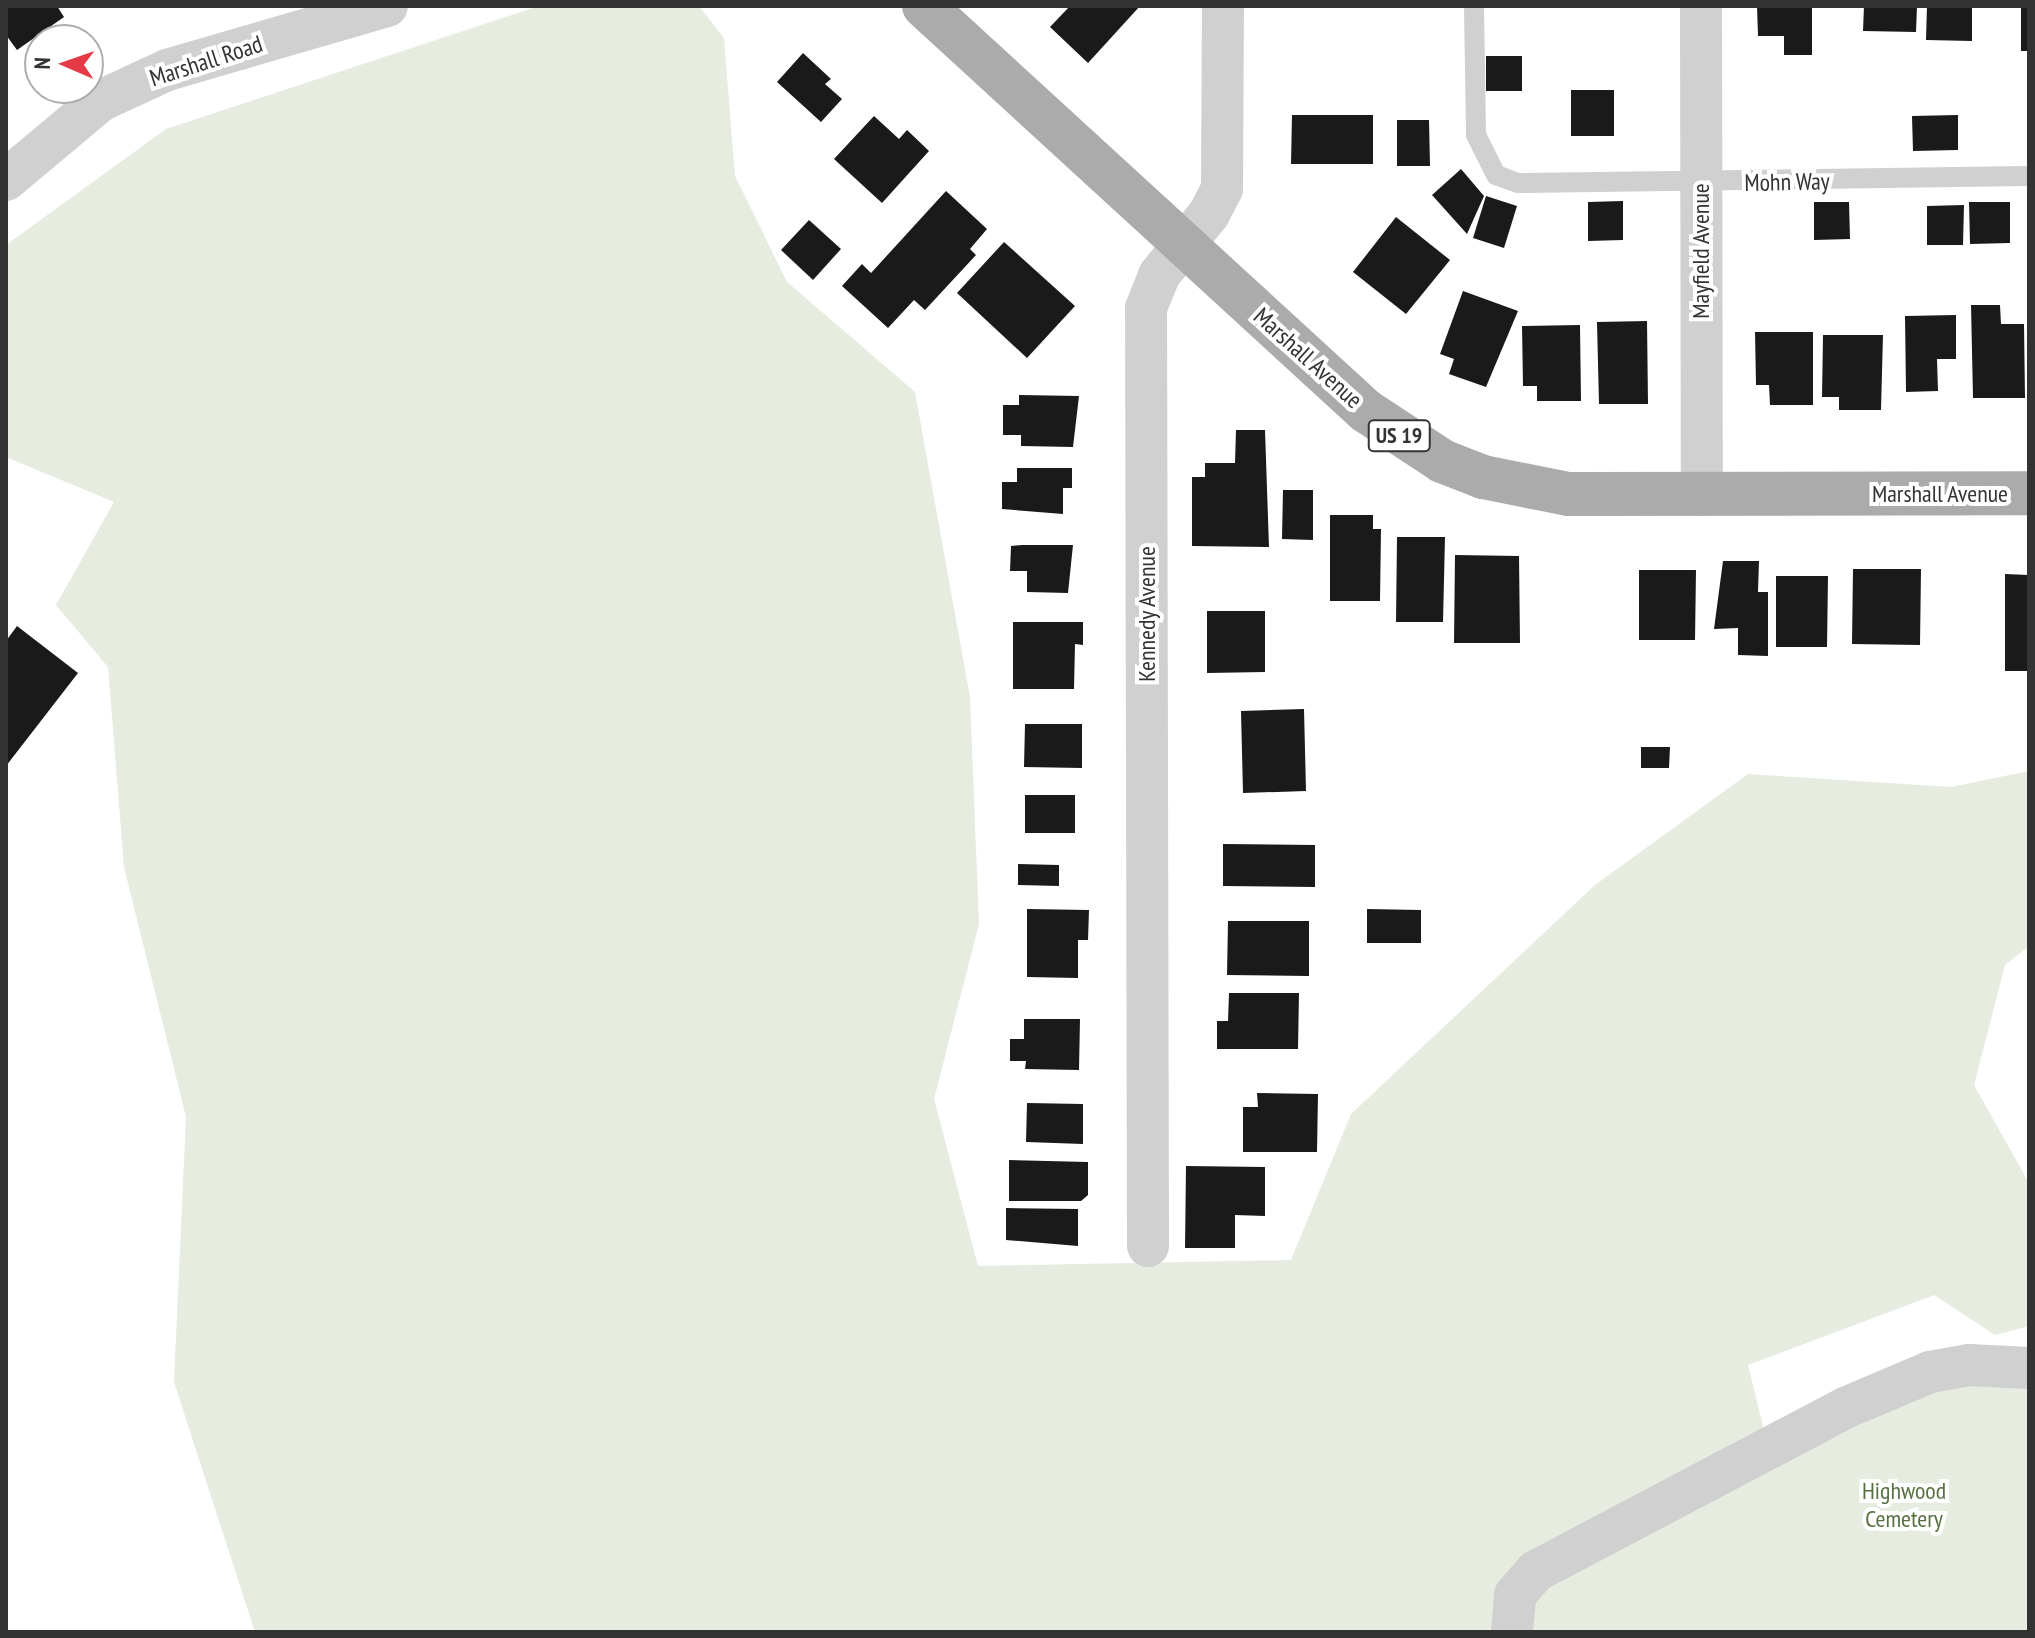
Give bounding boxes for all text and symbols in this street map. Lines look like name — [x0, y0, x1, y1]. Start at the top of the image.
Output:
north arrow — [24, 24, 104, 104]
street label: Marshall Road — [146, 29, 266, 93]
text: N — [28, 57, 56, 70]
street label: Mohn Way — [1744, 167, 1830, 197]
street label: Mayfield Avenue — [1687, 183, 1715, 319]
street label: Marshall Avenue — [1248, 302, 1368, 414]
road number: US 19 — [1367, 418, 1431, 454]
street label: Marshall Avenue — [1872, 480, 2008, 508]
street label: Kennedy Avenue — [1133, 546, 1161, 682]
park label: Highwood Cemetery — [1862, 1477, 1946, 1533]

